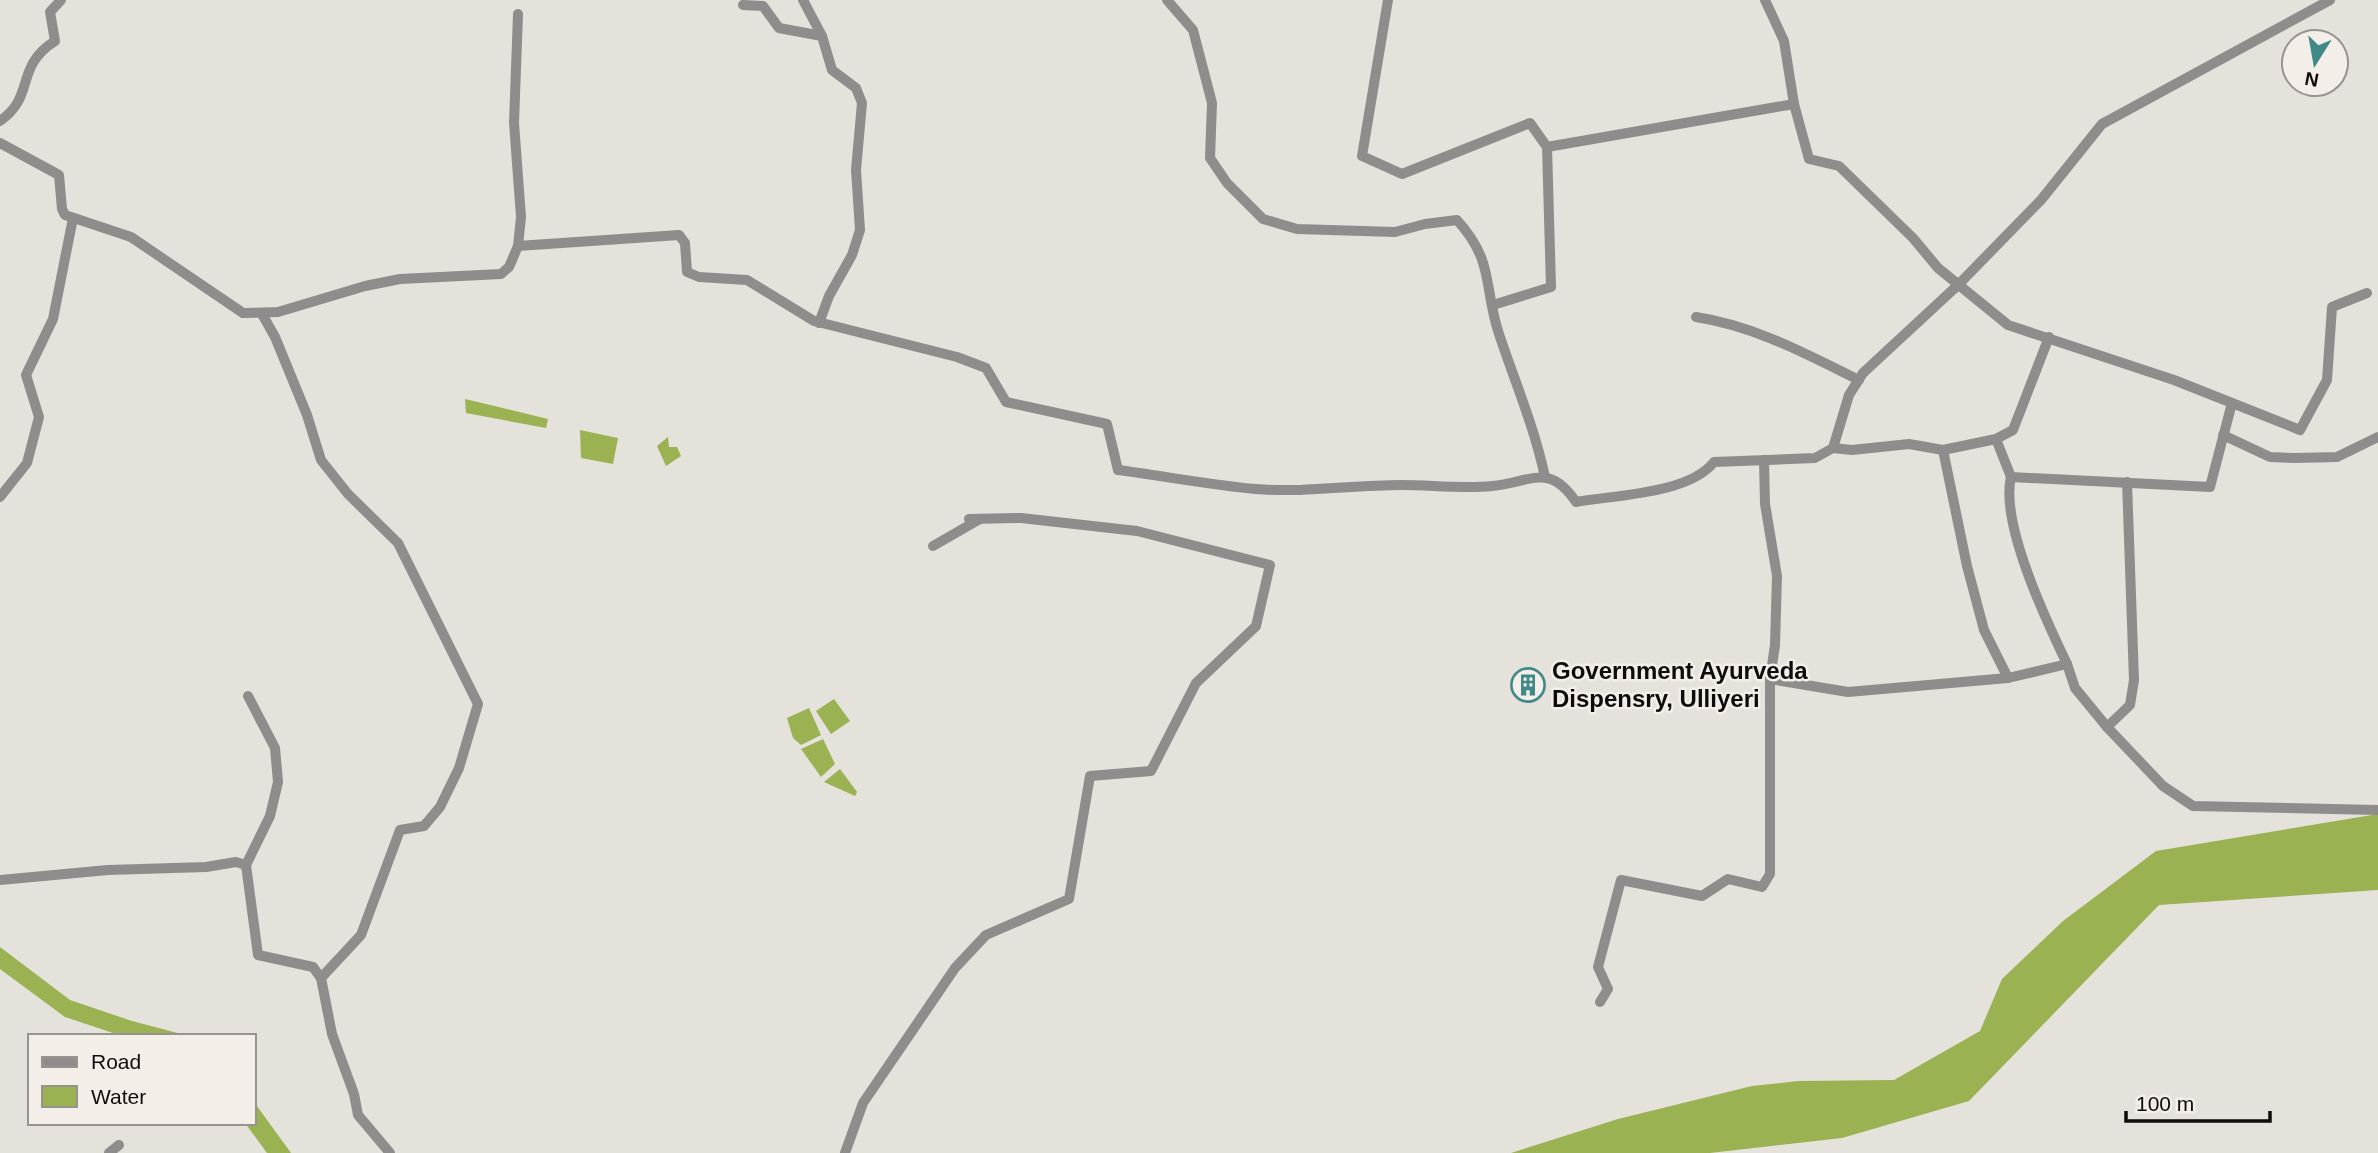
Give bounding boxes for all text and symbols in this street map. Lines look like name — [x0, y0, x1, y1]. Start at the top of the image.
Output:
north arrow — [2280, 28, 2350, 98]
text: N — [2303, 68, 2321, 91]
place label: Government Ayurveda Dispensry, Ulliyeri — [1552, 657, 1808, 712]
building icon: Government Ayurveda Dispensry, Ulliyeri — [1509, 666, 1547, 704]
legend — [28, 1034, 256, 1125]
text: Road — [91, 1050, 141, 1073]
scale bar — [2126, 1080, 2270, 1124]
text: Water — [91, 1085, 146, 1108]
text: 100 m — [2136, 1092, 2194, 1115]

